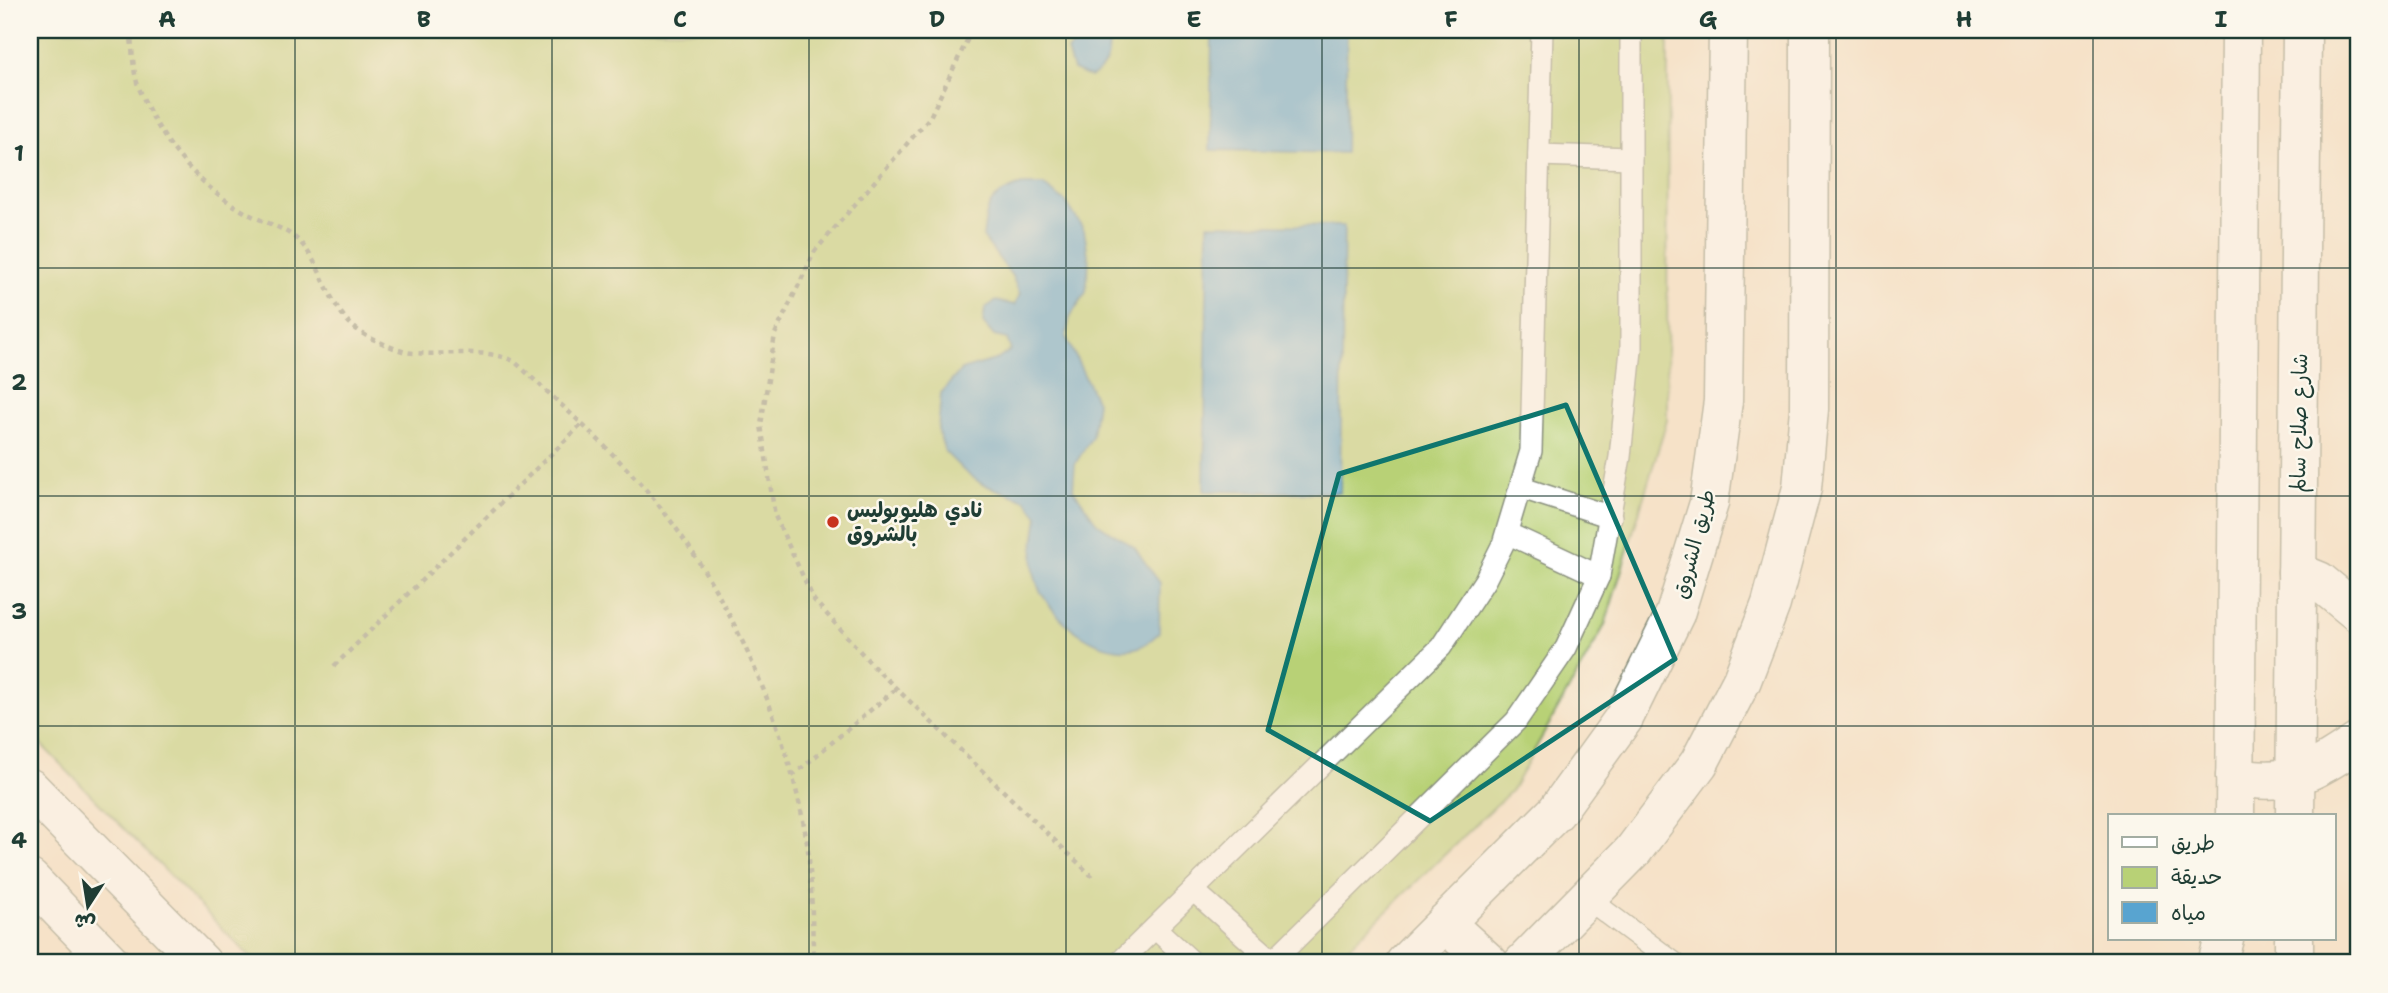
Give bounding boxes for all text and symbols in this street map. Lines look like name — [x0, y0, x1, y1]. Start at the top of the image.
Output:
text: A — [158, 4, 176, 34]
text: B — [417, 4, 431, 34]
text: C — [673, 4, 687, 34]
text: D — [929, 4, 945, 34]
text: E — [1186, 4, 1202, 34]
text: F — [1444, 4, 1458, 34]
text: G — [1699, 4, 1718, 34]
text: H — [1956, 4, 1972, 34]
text: I — [2215, 4, 2228, 34]
text: 1 — [14, 138, 24, 168]
street label: شارع صلاح سالم — [2284, 353, 2316, 493]
text: 2 — [11, 367, 27, 397]
street label: طريق الشروق — [1666, 486, 1722, 602]
place label: نادي هليوبوليس بالشروق — [847, 496, 982, 548]
marker: نادي هليوبوليس بالشروق — [825, 514, 841, 530]
text: 3 — [11, 596, 27, 626]
legend — [2108, 814, 2336, 940]
text: 4 — [11, 825, 27, 855]
text: طريق — [2171, 829, 2215, 857]
text: حديقة — [2171, 863, 2222, 891]
north arrow — [52, 870, 122, 940]
text: مياه — [2171, 899, 2206, 927]
text: ش — [72, 908, 97, 937]

